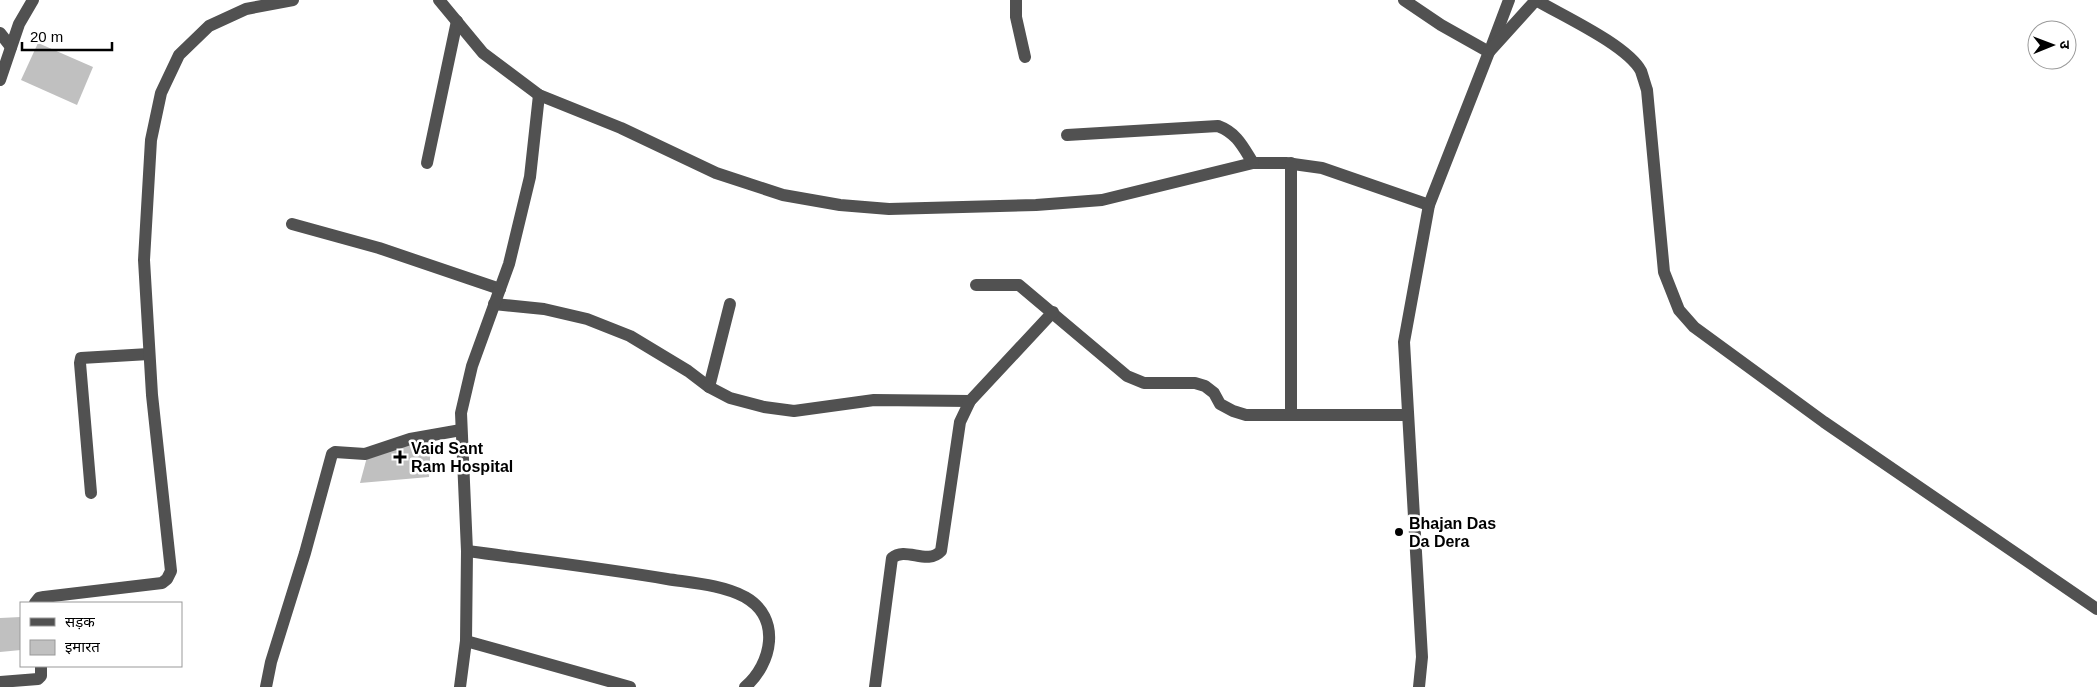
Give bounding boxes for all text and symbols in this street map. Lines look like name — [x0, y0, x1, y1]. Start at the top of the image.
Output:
scale bar — [22, 20, 112, 52]
north arrow — [2027, 20, 2077, 70]
text: 20 m — [30, 28, 63, 45]
text: उ — [2057, 41, 2073, 50]
place label: Vaid Sant Ram Hospital — [411, 440, 513, 475]
marker: Vaid Sant Ram Hospital — [393, 450, 407, 464]
place label: Bhajan Das Da Dera — [1409, 515, 1496, 550]
marker: Bhajan Das Da Dera — [1393, 526, 1405, 538]
legend — [20, 602, 182, 667]
text: सड़क — [65, 613, 95, 630]
text: इमारत — [65, 638, 100, 655]

